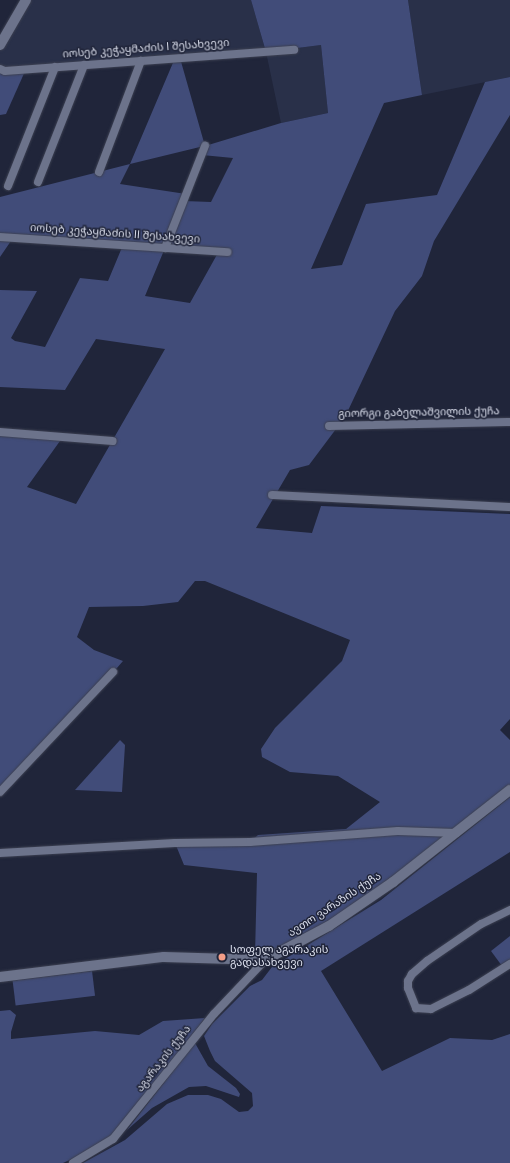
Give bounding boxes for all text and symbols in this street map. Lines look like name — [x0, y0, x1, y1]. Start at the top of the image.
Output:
street label: იოსებ კეჭაყმაძის I შესახვევი — [62, 37, 230, 61]
street label: იოსებ კეჭაყმაძის II შესახვევი — [30, 221, 200, 247]
street label: გიორგი გაბელაშვილის ქუჩა — [338, 405, 500, 421]
street label: ავთო ვარაზის ქუჩა — [286, 870, 384, 940]
place label: სოფელ აგარაკის გადასახვევი — [230, 944, 328, 970]
marker: სოფელ აგარაკის გადასახვევი — [217, 952, 227, 962]
street label: აგარაკის ქუჩა — [134, 1023, 194, 1095]

